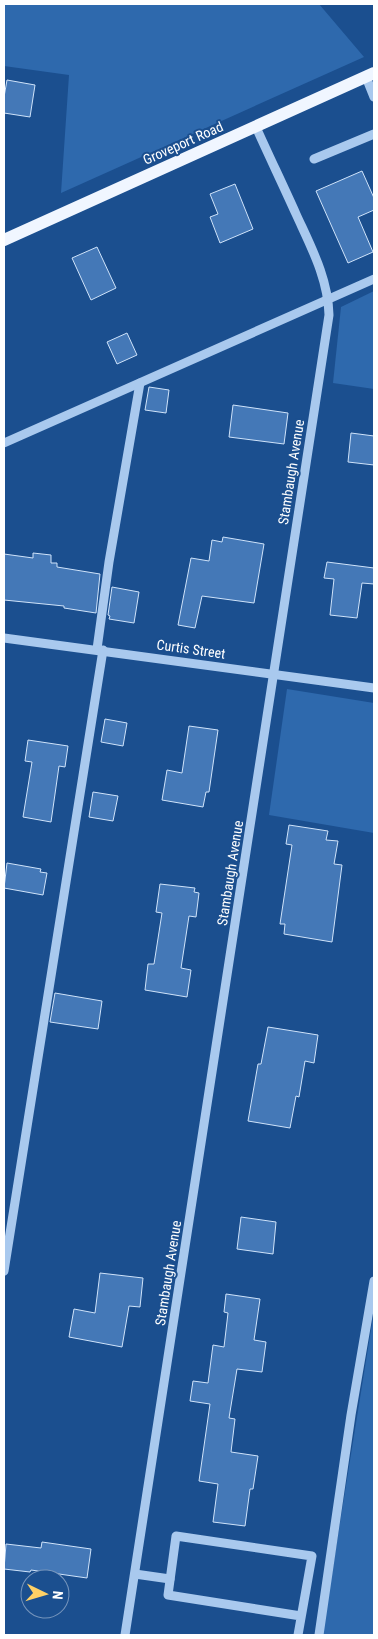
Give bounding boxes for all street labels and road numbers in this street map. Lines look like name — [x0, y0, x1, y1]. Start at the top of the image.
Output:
street label: Groveport Road — [141, 118, 225, 168]
street label: Stambaugh Avenue — [275, 418, 307, 526]
street label: Curtis Street — [156, 636, 226, 662]
street label: Stambaugh Avenue — [214, 819, 246, 927]
street label: Stambaugh Avenue — [152, 1219, 184, 1327]

